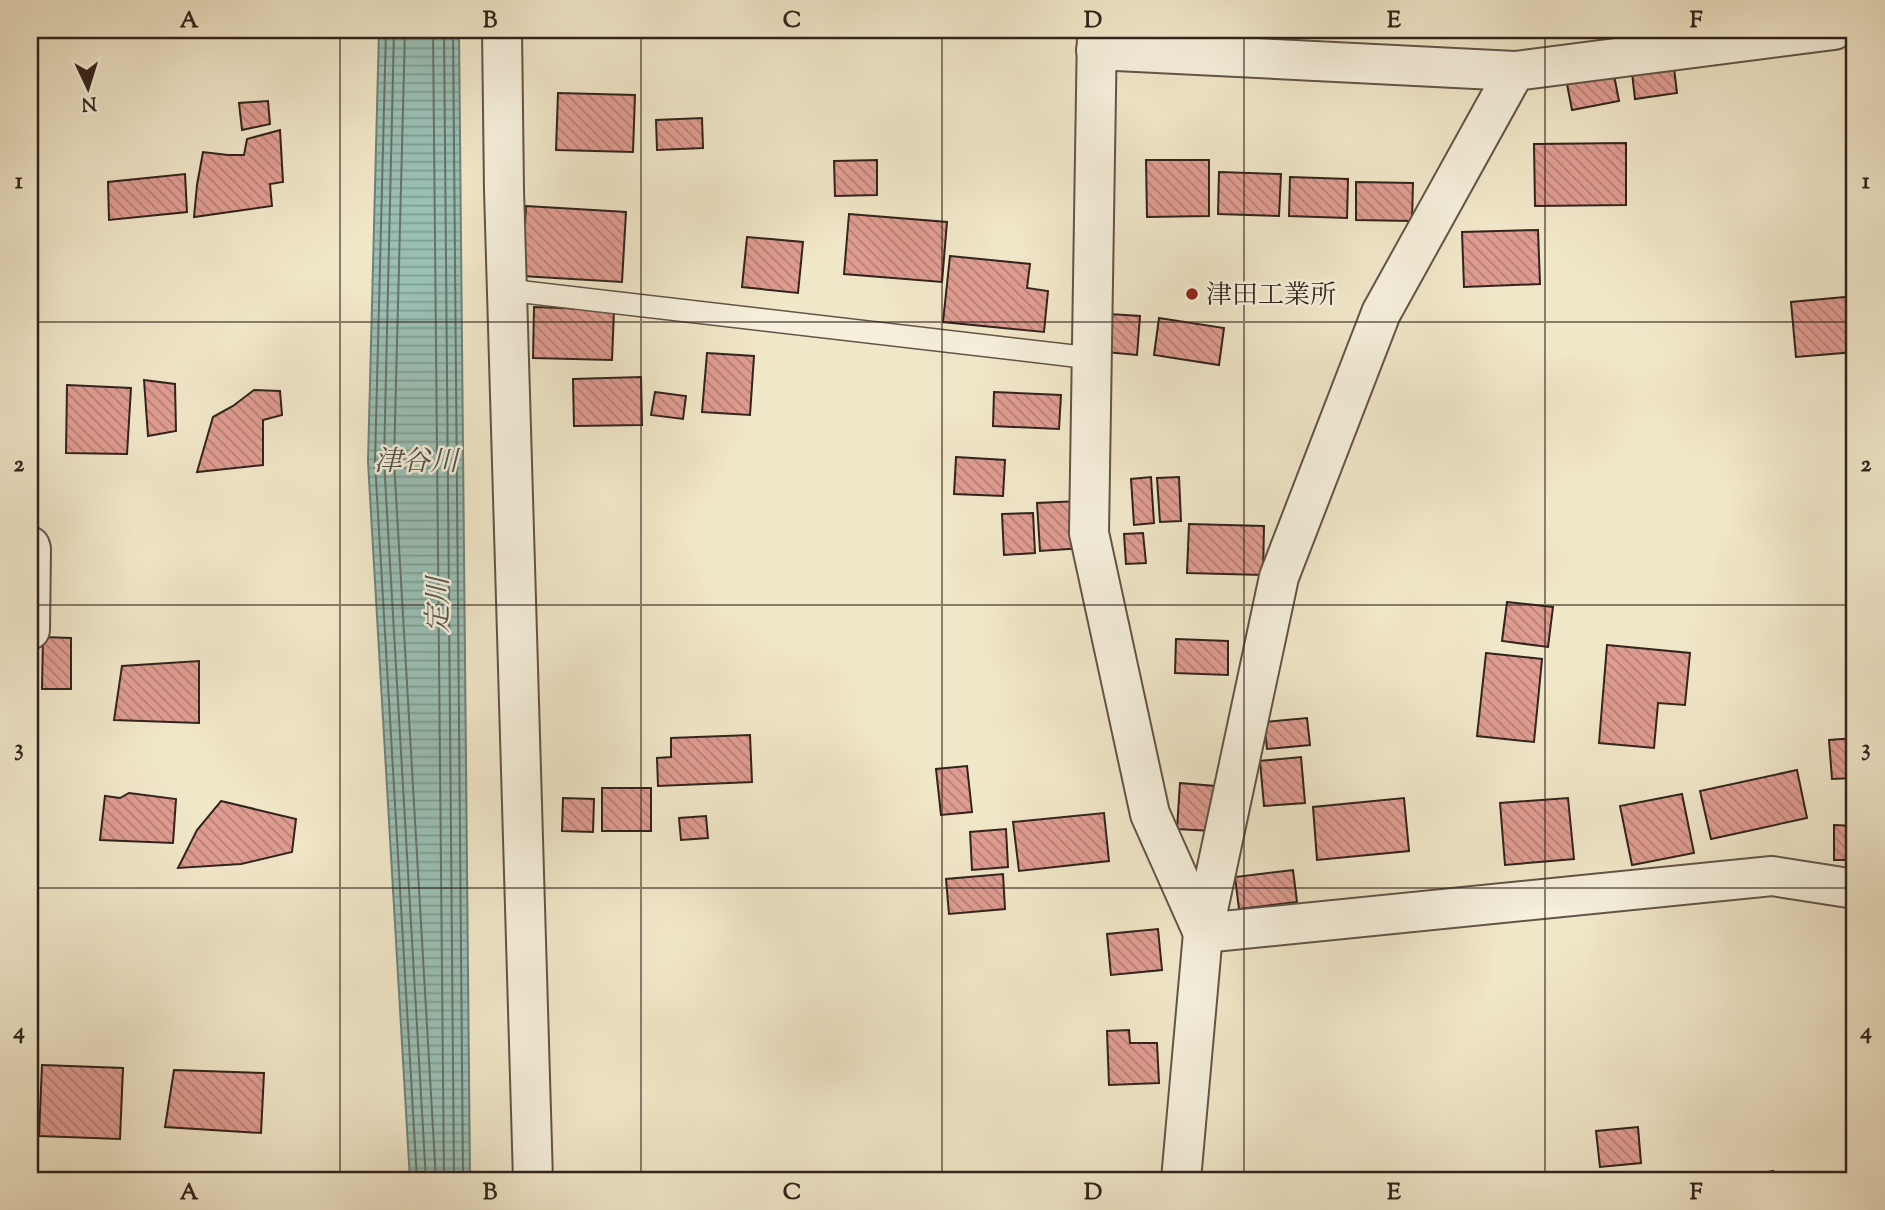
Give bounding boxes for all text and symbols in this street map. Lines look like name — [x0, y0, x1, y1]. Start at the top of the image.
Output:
text: A — [180, 5, 199, 38]
text: B — [483, 5, 498, 38]
text: C — [783, 5, 801, 38]
text: D — [1084, 5, 1102, 38]
text: E — [1387, 5, 1401, 38]
text: F — [1690, 5, 1703, 38]
north arrow — [52, 52, 122, 122]
text: N — [81, 88, 98, 116]
text: 1 — [15, 166, 23, 199]
text: 1 — [1862, 166, 1870, 199]
place label: 津田工業所 — [1206, 278, 1336, 315]
marker: 津田工業所 — [1184, 286, 1200, 302]
water label: 津谷川 — [374, 443, 461, 483]
text: 2 — [14, 449, 25, 482]
text: 2 — [1861, 449, 1872, 482]
water label: 定川 — [420, 574, 460, 633]
text: 3 — [14, 733, 24, 766]
text: 3 — [1861, 733, 1871, 766]
text: 4 — [12, 1016, 25, 1049]
text: 4 — [1859, 1016, 1872, 1049]
text: A — [180, 1177, 199, 1210]
text: B — [483, 1177, 498, 1210]
text: C — [783, 1177, 801, 1210]
text: D — [1084, 1177, 1102, 1210]
text: E — [1387, 1177, 1401, 1210]
text: F — [1690, 1177, 1703, 1210]

